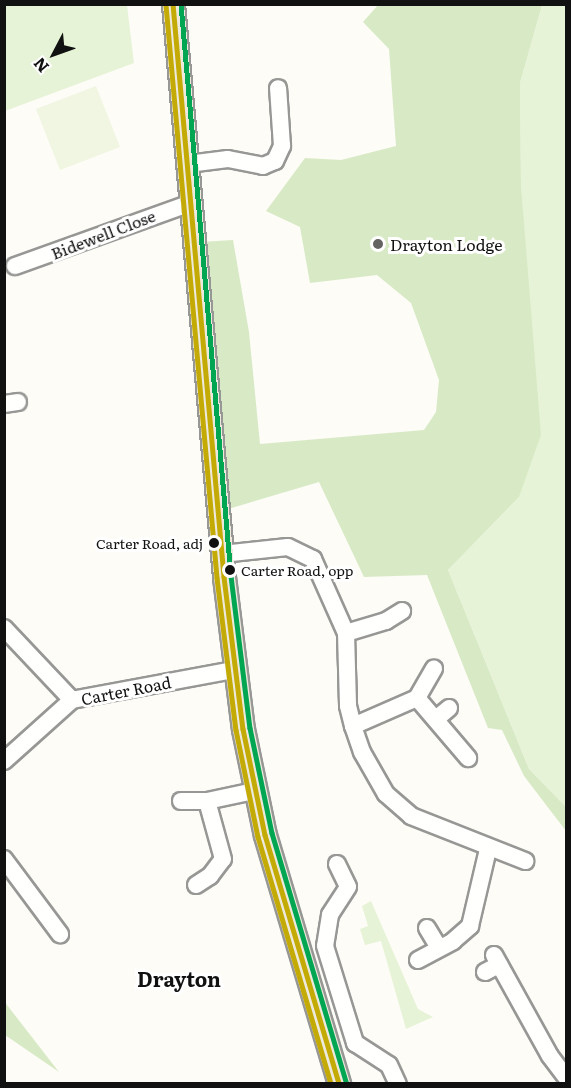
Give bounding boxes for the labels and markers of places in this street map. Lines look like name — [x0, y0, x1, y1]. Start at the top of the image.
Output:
place label: Drayton Lodge — [390, 234, 502, 254]
marker: Drayton Lodge — [371, 237, 385, 251]
place label: Carter Road, adj — [96, 535, 203, 551]
marker: Carter Road, adj — [208, 537, 220, 549]
place label: Carter Road, opp — [241, 562, 353, 578]
marker: Carter Road, opp — [224, 564, 236, 576]

